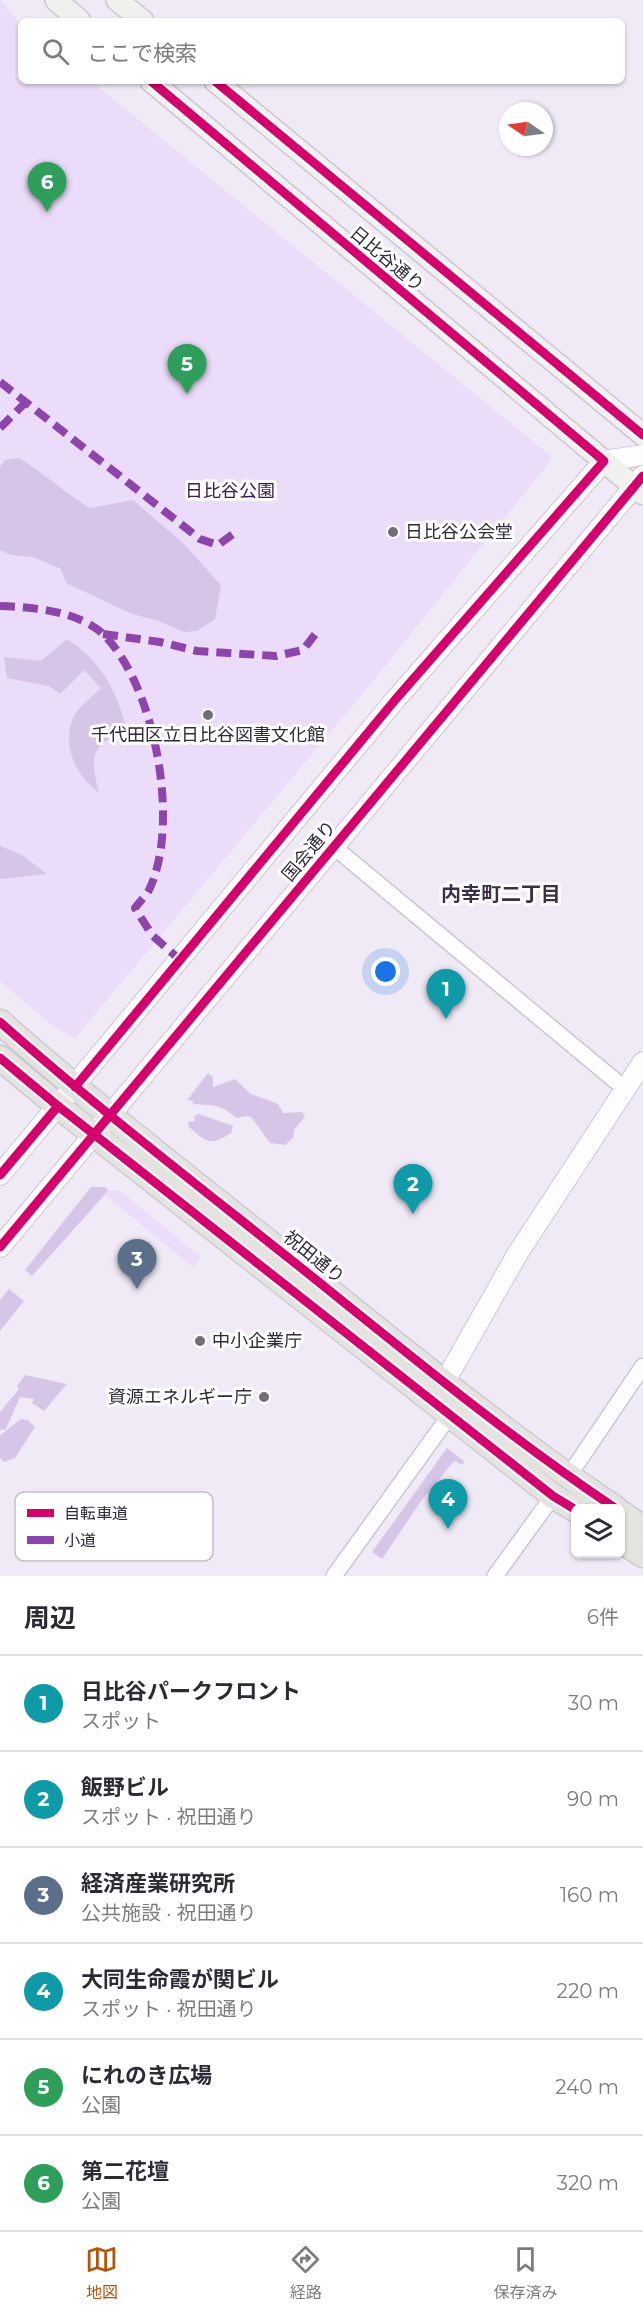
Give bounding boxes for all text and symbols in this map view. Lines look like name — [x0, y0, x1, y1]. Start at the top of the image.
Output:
search box — [18, 18, 625, 84]
icon: search — [39, 35, 72, 68]
text: ここで検索 — [87, 40, 197, 67]
north arrow — [499, 102, 553, 156]
pin: 6 — [28, 162, 66, 212]
street label: 日比谷通り — [345, 222, 429, 296]
pin: 5 — [168, 344, 207, 394]
park label: 日比谷公園 — [185, 480, 275, 502]
place label: 日比谷公会堂 — [405, 521, 513, 543]
marker: 日比谷公会堂 — [386, 525, 400, 539]
marker: 千代田区立日比谷図書文化館 — [201, 708, 215, 722]
place label: 千代田区立日比谷図書文化館 — [91, 724, 325, 746]
street label: 国会通り — [277, 816, 341, 886]
district label: 内幸町二丁目 — [441, 882, 561, 906]
your location — [371, 957, 400, 986]
pin: 1 — [426, 970, 466, 1019]
pin: 2 — [394, 1164, 432, 1214]
street label: 祝田通り — [279, 1226, 349, 1288]
pin: 3 — [118, 1240, 156, 1289]
place label: 中小企業庁 — [212, 1330, 302, 1352]
marker: 中小企業庁 — [193, 1334, 207, 1348]
place label: 資源エネルギー庁 — [108, 1386, 252, 1408]
marker: 資源エネルギー庁 — [257, 1390, 271, 1404]
pin: 4 — [428, 1480, 468, 1529]
legend — [15, 1492, 213, 1561]
text: 自転車道 — [64, 1504, 128, 1523]
map controls — [571, 1504, 625, 1558]
button: layers — [571, 1504, 625, 1558]
text: 小道 — [64, 1531, 96, 1550]
text: 周辺 — [24, 1602, 76, 1634]
text: 6件 — [587, 1605, 619, 1629]
text: 日比谷パークフロント — [81, 1678, 301, 1705]
text: 1 — [40, 1691, 47, 1715]
text: 30 m — [568, 1691, 619, 1715]
text: スポット — [81, 1709, 161, 1733]
text: 飯野ビル — [81, 1774, 169, 1801]
text: 2 — [38, 1787, 49, 1811]
text: 90 m — [567, 1787, 619, 1811]
text: スポット · 祝田通り — [81, 1805, 257, 1829]
text: 経済産業研究所 — [81, 1870, 235, 1897]
text: 3 — [38, 1883, 49, 1907]
text: 160 m — [560, 1883, 619, 1907]
text: 公共施設 · 祝田通り — [81, 1901, 257, 1925]
text: 大同生命霞が関ビル — [81, 1966, 279, 1993]
text: 4 — [37, 1979, 50, 2003]
text: 220 m — [557, 1979, 619, 2003]
text: スポット · 祝田通り — [81, 1997, 257, 2021]
text: にれのき広場 — [81, 2062, 212, 2089]
text: 5 — [38, 2075, 49, 2099]
text: 240 m — [555, 2075, 619, 2099]
text: 公園 — [81, 2093, 121, 2117]
text: 第二花壇 — [81, 2158, 169, 2185]
text: 6 — [37, 2171, 50, 2195]
text: 320 m — [557, 2171, 619, 2195]
text: 公園 — [81, 2189, 121, 2213]
tab: 地図 — [85, 2243, 118, 2303]
tab: 経路 — [289, 2243, 322, 2303]
tab: 保存済み — [493, 2243, 557, 2303]

